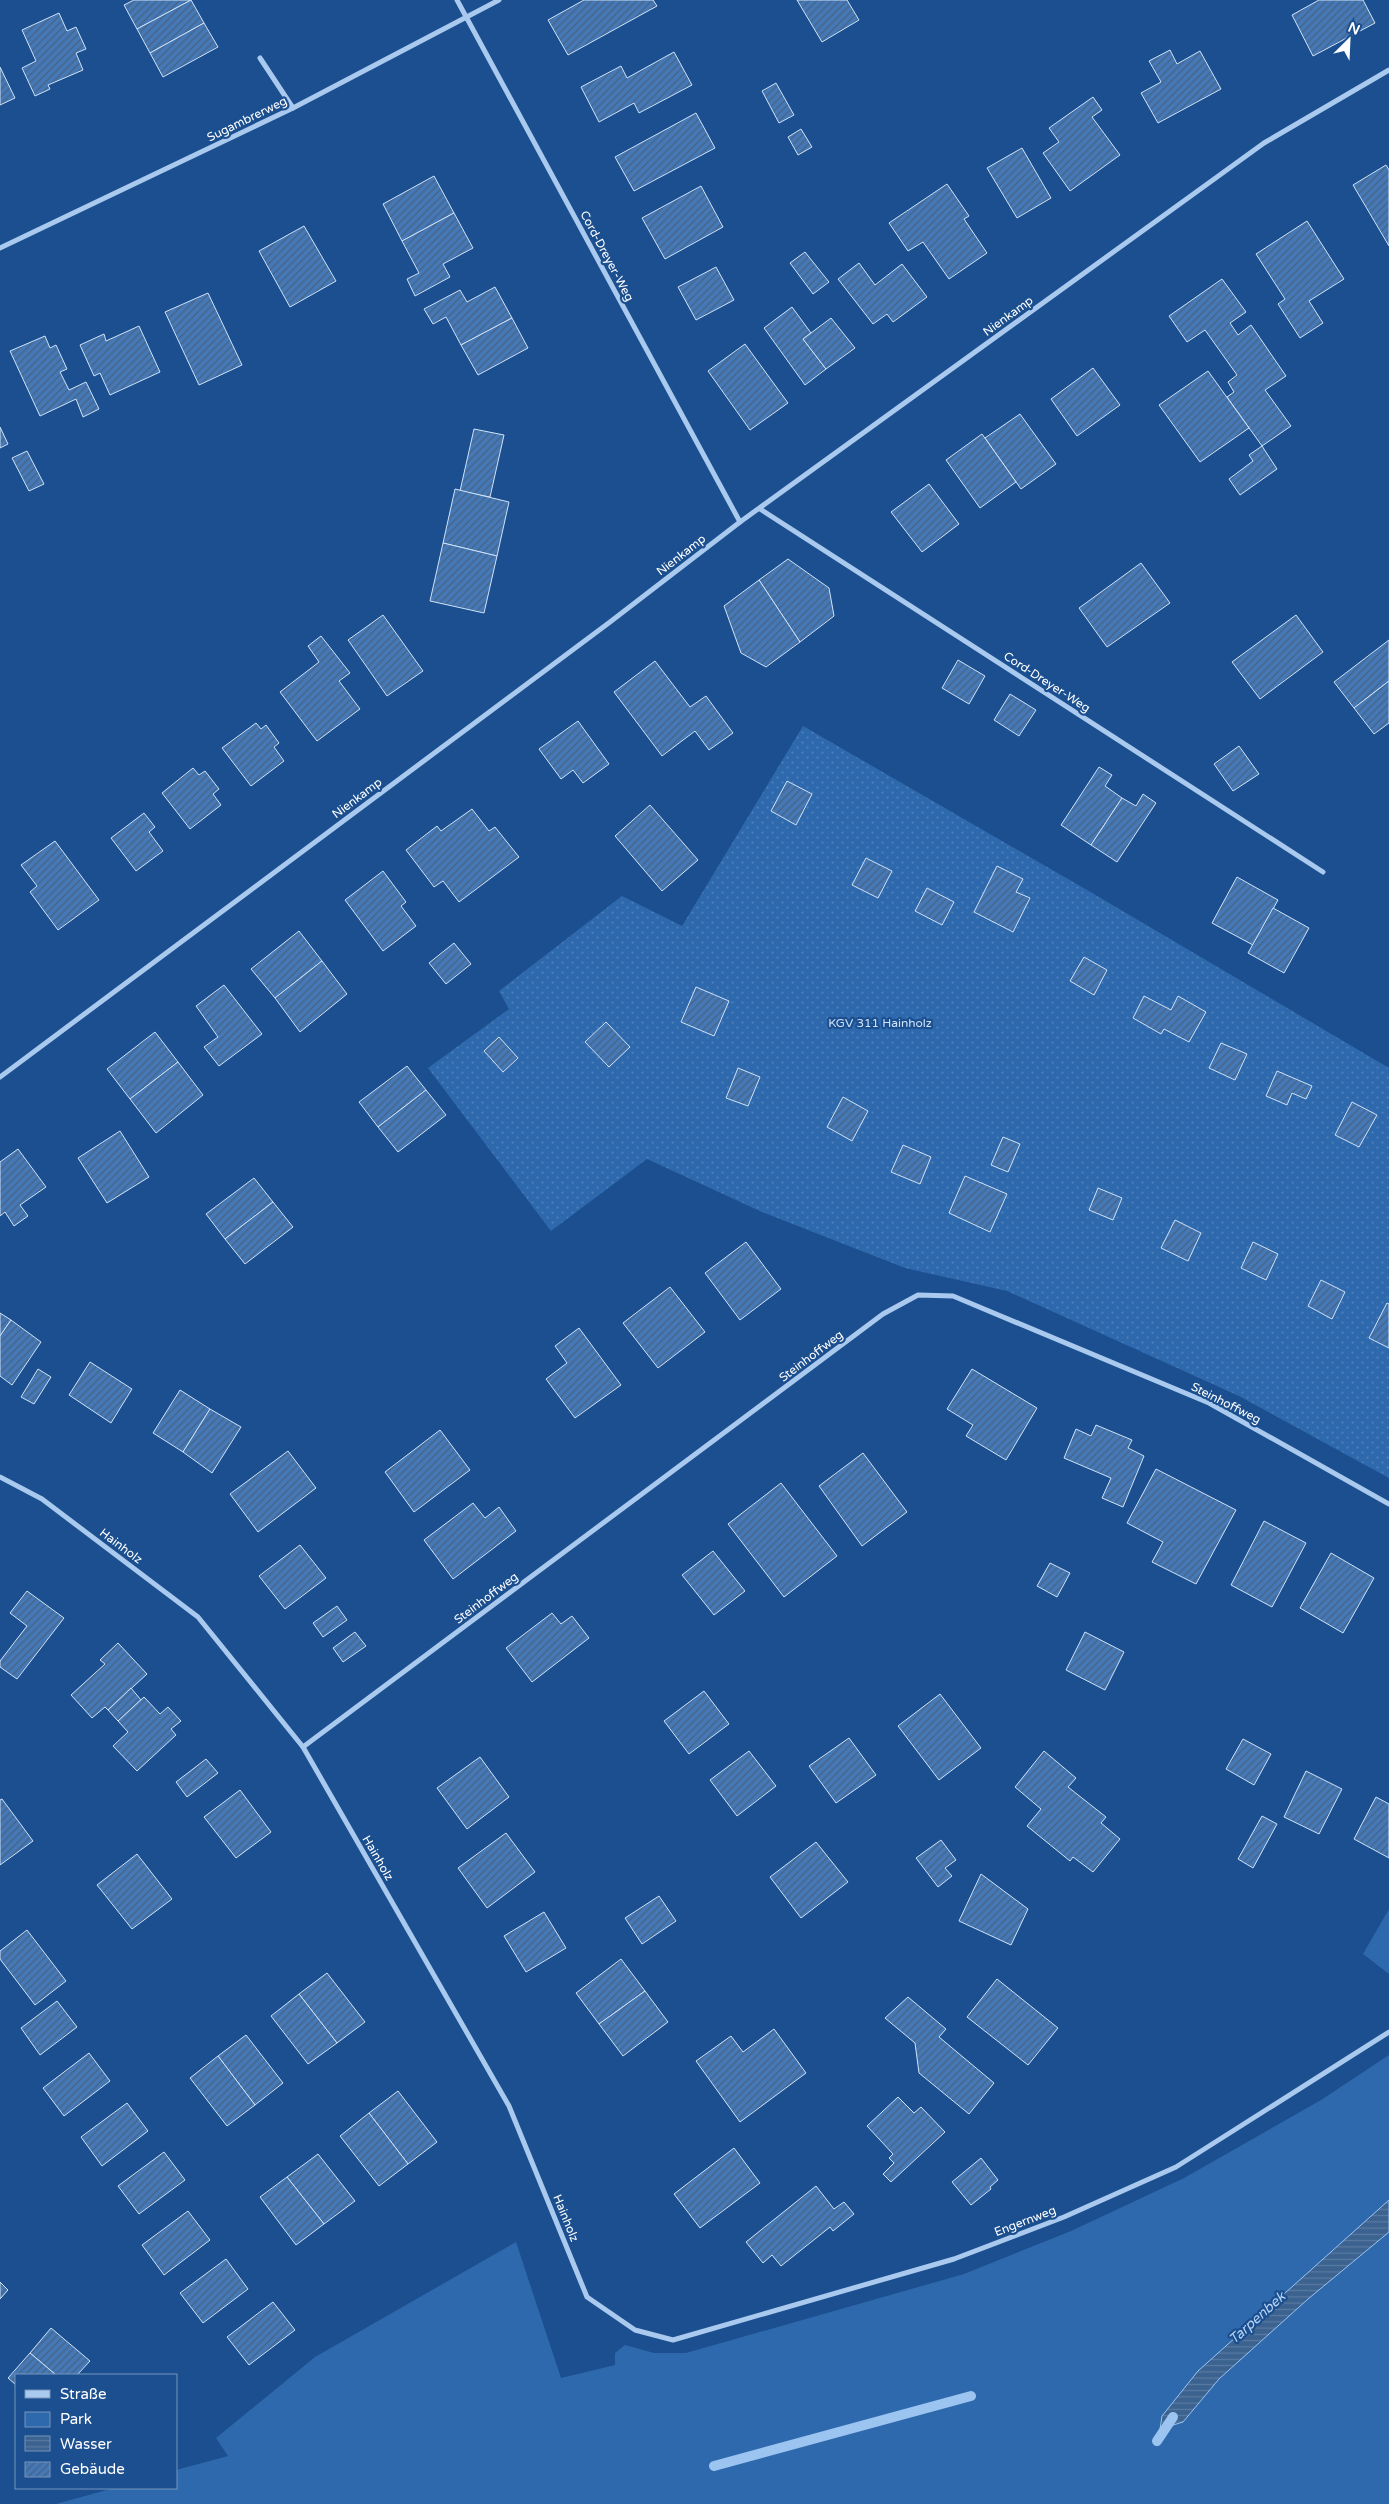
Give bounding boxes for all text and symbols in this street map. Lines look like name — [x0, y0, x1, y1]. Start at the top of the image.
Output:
north arrow — [1324, 15, 1374, 65]
text: N — [1345, 19, 1363, 39]
street label: Sugambrerweg — [205, 94, 289, 144]
street label: Cord-Dreyer-Weg — [577, 208, 637, 304]
street label: Nienkamp — [980, 293, 1036, 339]
street label: Nienkamp — [654, 532, 708, 578]
street label: Cord-Dreyer-Weg — [1001, 649, 1093, 715]
street label: Nienkamp — [329, 775, 385, 821]
park label: KGV 311 Hainholz — [828, 1016, 932, 1030]
street label: Steinhoffweg — [776, 1327, 846, 1385]
street label: Steinhoffweg — [1189, 1379, 1263, 1427]
street label: Hainholz — [97, 1525, 145, 1567]
street label: Steinhoffweg — [451, 1569, 521, 1627]
street label: Hainholz — [360, 1833, 396, 1883]
street label: Hainholz — [550, 2192, 582, 2244]
street label: Engernweg — [992, 2203, 1058, 2239]
water label: Tarpenbek — [1225, 2287, 1290, 2348]
legend — [15, 2374, 178, 2489]
text: Straße — [60, 2385, 106, 2403]
text: Park — [60, 2410, 92, 2428]
text: Wasser — [60, 2435, 112, 2453]
text: Gebäude — [60, 2460, 125, 2478]

